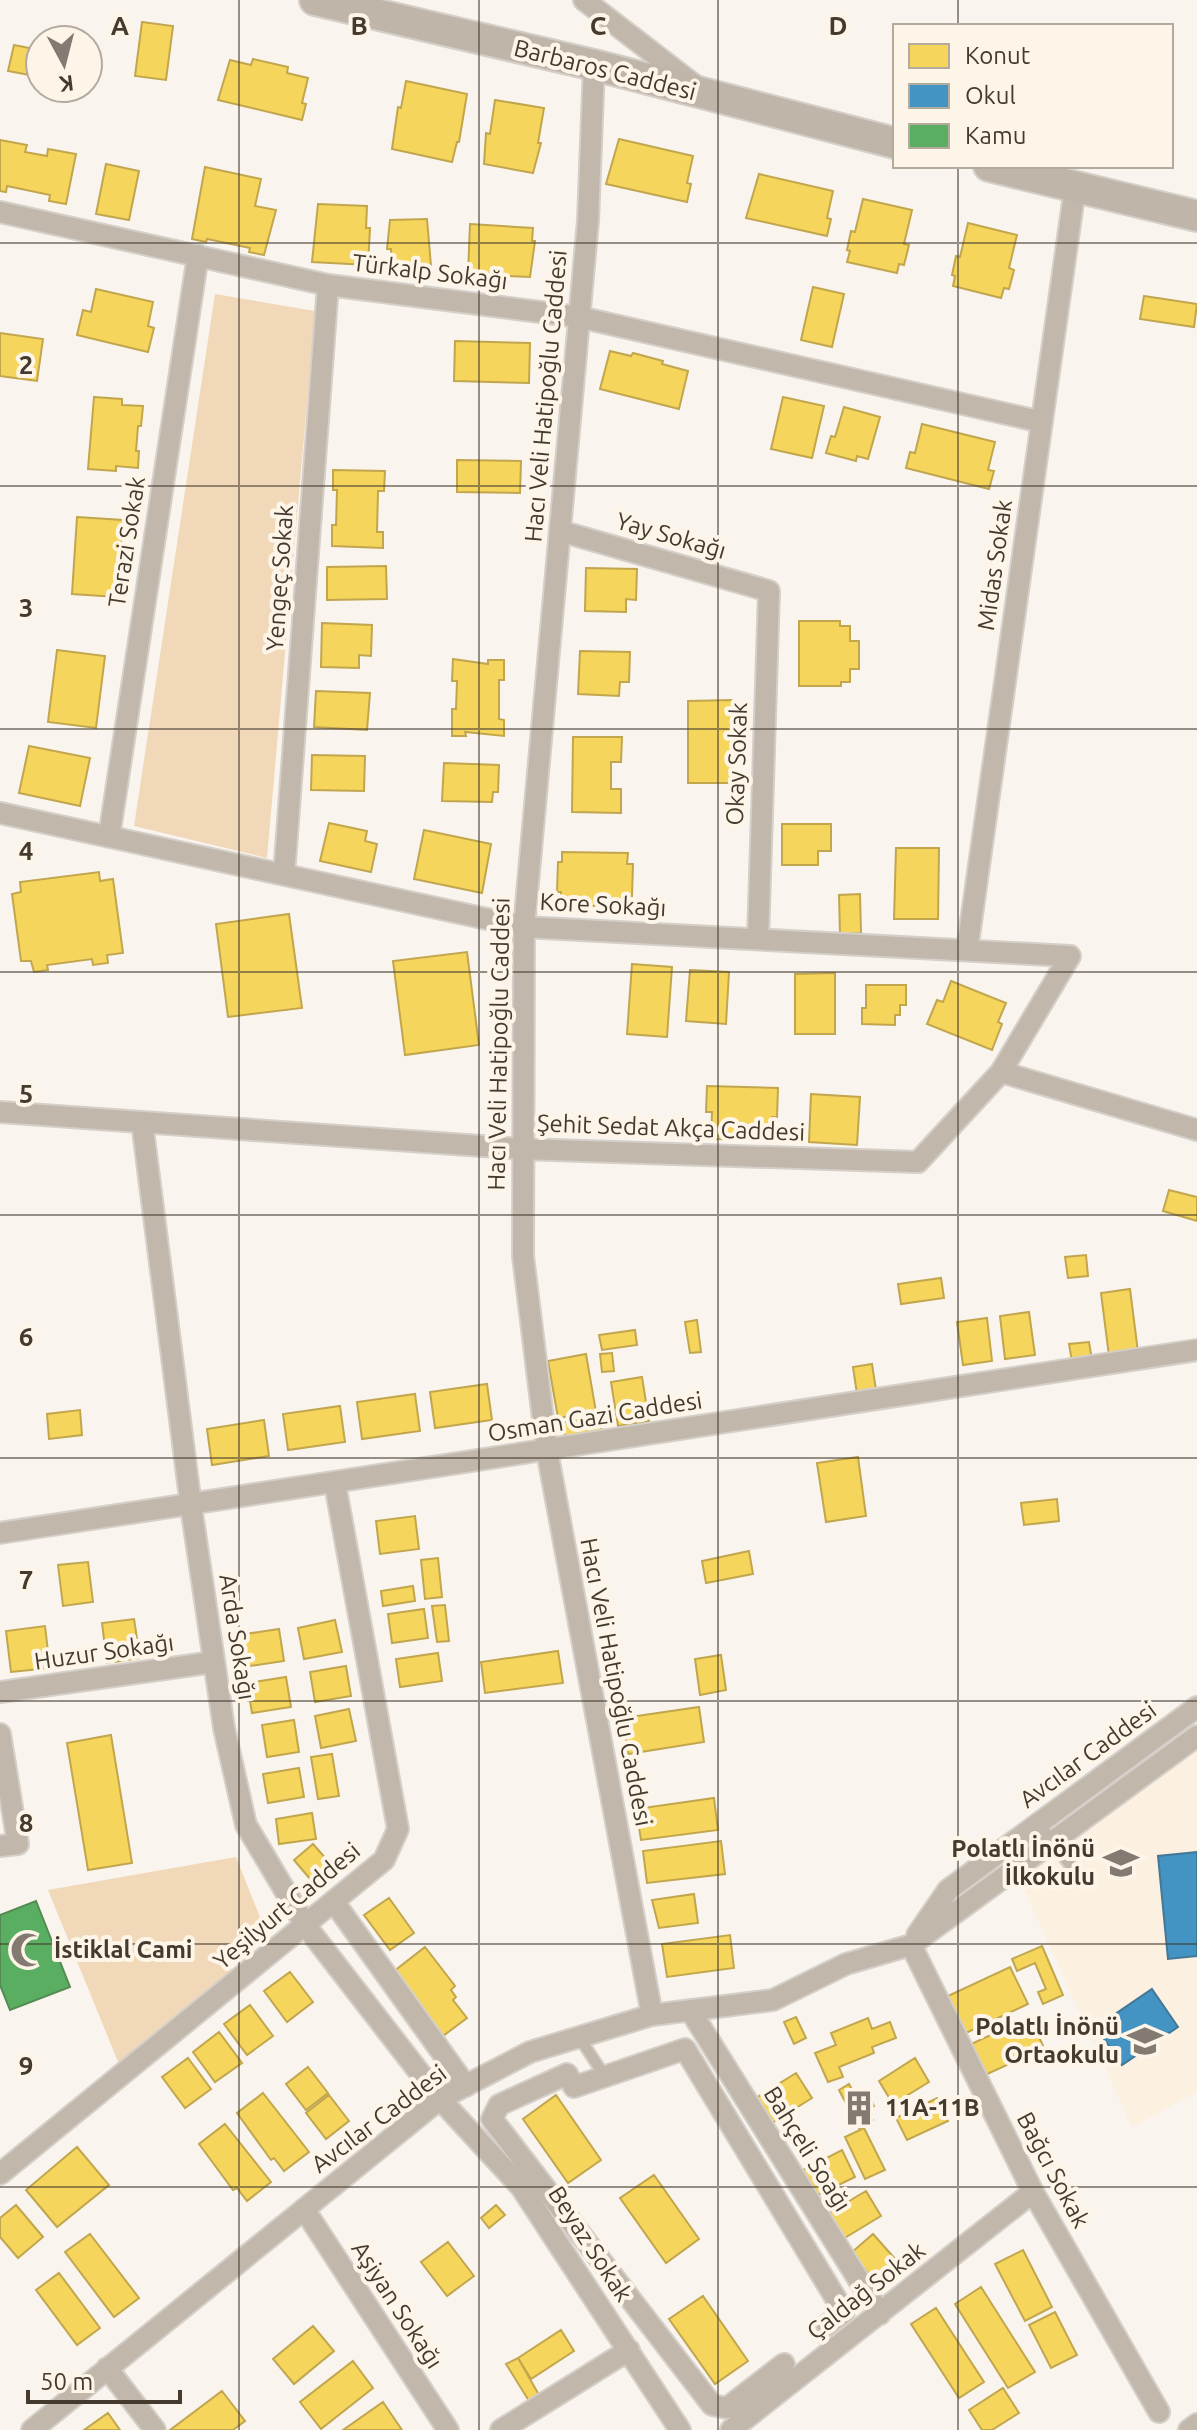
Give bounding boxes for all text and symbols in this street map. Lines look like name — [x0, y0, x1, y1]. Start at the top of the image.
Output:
text: A — [111, 11, 130, 40]
text: B — [350, 11, 368, 40]
text: C — [590, 11, 607, 40]
text: D — [829, 11, 847, 40]
north arrow — [24, 24, 104, 104]
legend — [893, 24, 1173, 168]
street label: Barbaros Caddesi — [511, 34, 699, 105]
text: Konut — [965, 42, 1031, 69]
text: K — [57, 71, 75, 98]
text: Okul — [965, 82, 1016, 109]
text: Kamu — [965, 122, 1026, 149]
street label: Türkalp Sokağı — [351, 249, 509, 294]
street label: Hacı Veli Hatipoğlu Caddesi — [519, 249, 572, 543]
text: 2 — [19, 350, 33, 379]
street label: Terazi Sokak — [103, 474, 150, 609]
street label: Midas Sokak — [972, 498, 1017, 632]
street label: Yengeç Sokak — [261, 504, 298, 652]
street label: Yay Sokağı — [613, 507, 729, 564]
text: 3 — [19, 593, 33, 622]
street label: Okay Sokak — [721, 702, 752, 826]
text: 4 — [19, 836, 33, 865]
street label: Kore Sokağı — [539, 888, 667, 921]
street label: Hacı Veli Hatipoğlu Caddesi — [482, 897, 515, 1191]
text: 5 — [19, 1079, 33, 1108]
street label: Şehit Sedat Akça Caddesi — [536, 1109, 806, 1146]
text: 6 — [19, 1322, 33, 1351]
street label: Osman Gazi Caddesi — [486, 1386, 704, 1447]
street label: Hacı Veli Hatipoğlu Caddesi — [575, 1535, 658, 1828]
text: 7 — [19, 1565, 33, 1594]
street label: Arda Sokağı — [214, 1572, 261, 1702]
street label: Huzur Sokağı — [33, 1628, 175, 1675]
street label: Avcılar Caddesi — [1014, 1696, 1161, 1813]
text: 8 — [19, 1808, 33, 1837]
place label: Polatlı İnönü İlkokulu — [951, 1835, 1095, 1890]
street label: Yeşilyurt Caddesi — [208, 1837, 365, 1975]
school or university icon: Polatlı İnönü İlkokulu — [1102, 1844, 1140, 1882]
mosque icon: İstiklal Cami — [9, 1931, 47, 1969]
place label: İstiklal Cami — [54, 1936, 193, 1963]
place label: Polatlı İnönü Ortaokulu — [975, 2013, 1119, 2068]
school or university icon: Polatlı İnönü Ortaokulu — [1126, 2022, 1164, 2060]
text: 9 — [19, 2051, 33, 2080]
street label: Avcılar Caddesi — [306, 2059, 451, 2178]
street label: Bahçeli Soağı — [758, 2081, 856, 2216]
building icon: 11A-11B — [840, 2089, 878, 2127]
place label: 11A-11B — [885, 2094, 980, 2121]
street label: Bağcı Sokak — [1012, 2107, 1095, 2232]
street label: Beyaz Sokak — [543, 2181, 638, 2306]
street label: Aşiyan Sokağı — [346, 2236, 448, 2373]
street label: Çaldağ Sokak — [801, 2236, 930, 2345]
scale bar — [28, 2354, 180, 2404]
text: 50 m — [40, 2368, 93, 2395]

